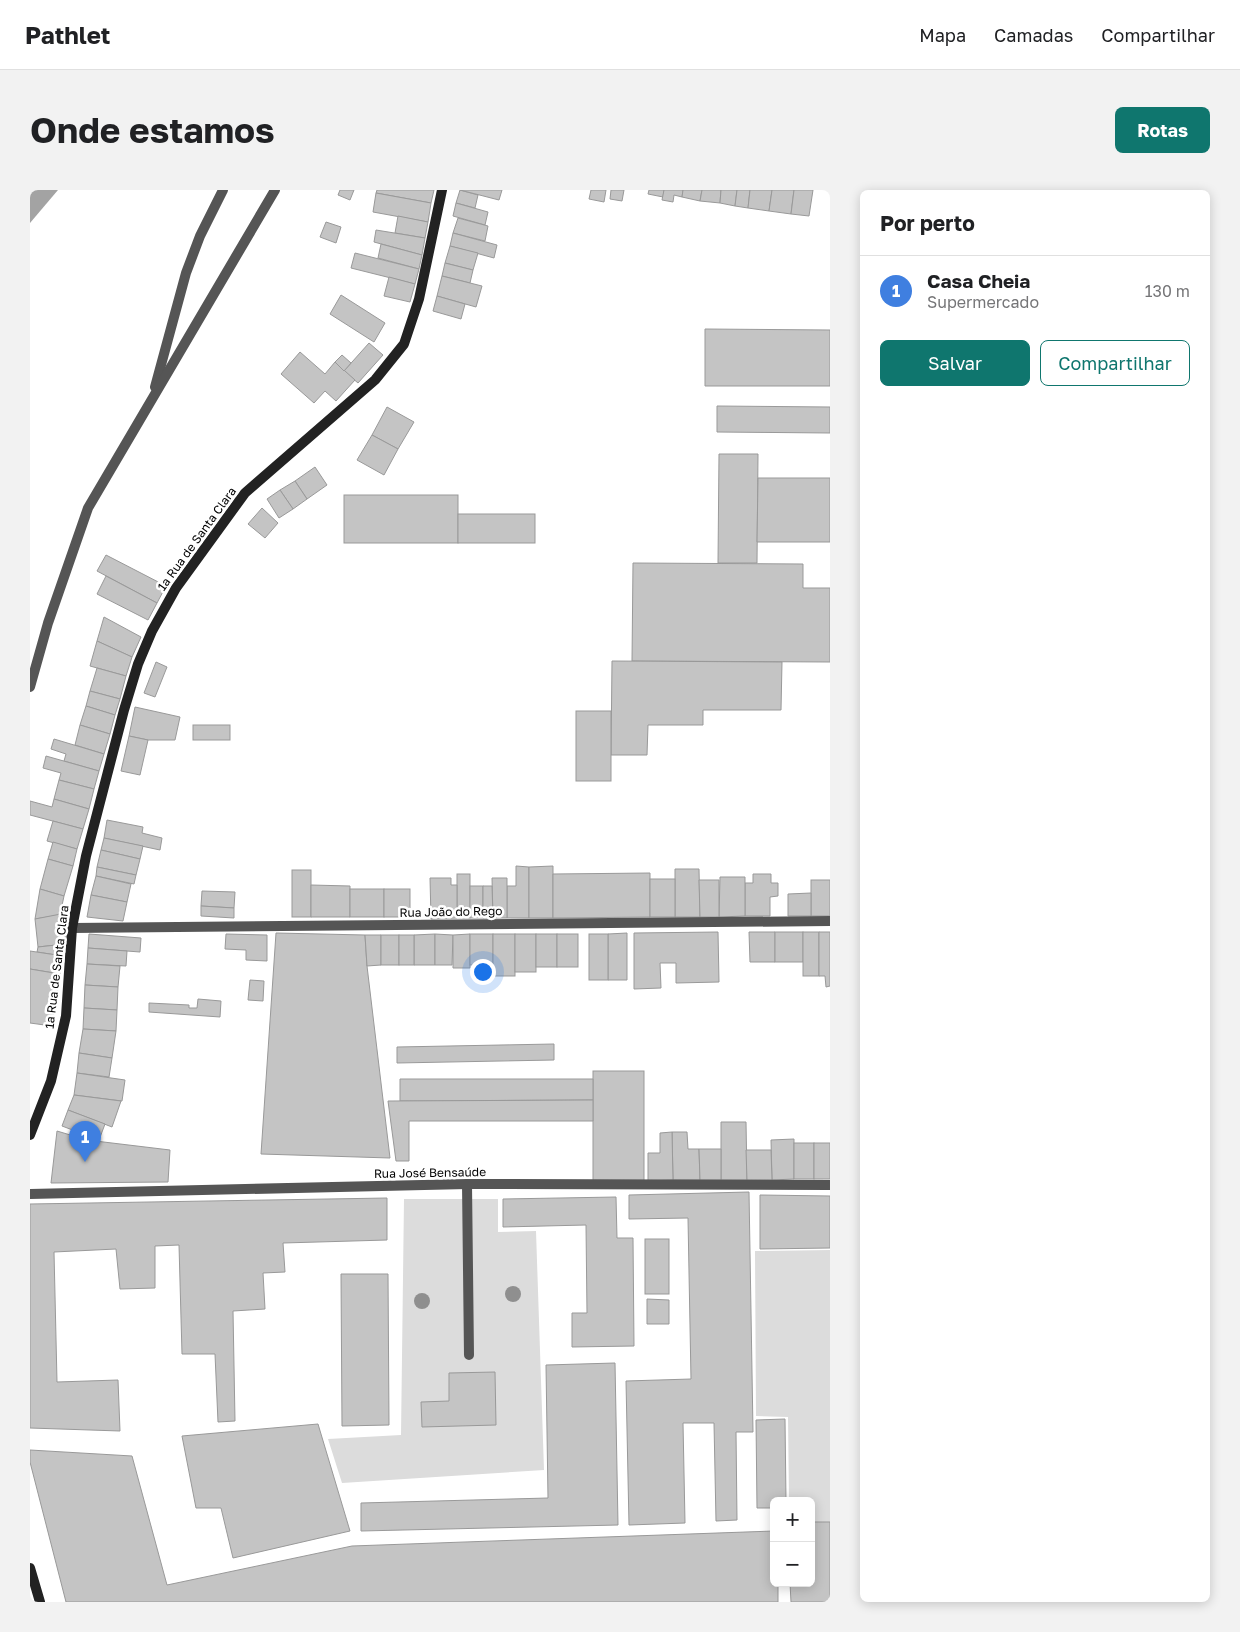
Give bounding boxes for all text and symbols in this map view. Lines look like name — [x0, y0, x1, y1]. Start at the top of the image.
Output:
text: Pathlet — [25, 20, 110, 49]
text: Mapa — [919, 24, 966, 46]
text: Camadas — [994, 24, 1073, 46]
text: Compartilhar — [1101, 24, 1215, 46]
button: Rotas — [1115, 107, 1210, 153]
text: Onde estamos — [30, 109, 275, 151]
text: Por perto — [880, 210, 975, 236]
text: Casa Cheia — [927, 269, 1030, 292]
text: 1 — [892, 281, 900, 301]
text: 130 m — [1145, 281, 1190, 301]
text: Supermercado — [927, 292, 1039, 312]
button: Salvar — [880, 340, 1030, 386]
button: Compartilhar — [1040, 340, 1190, 386]
street label: 1ª Rua de Santa Clara — [154, 484, 239, 593]
street label: Rua João do Rego — [399, 903, 503, 920]
street label: 1ª Rua de Santa Clara — [41, 904, 72, 1030]
your location — [470, 959, 496, 985]
pin: 1 — [69, 1121, 101, 1162]
street label: Rua José Bensaúde — [374, 1164, 486, 1181]
map controls — [770, 1497, 815, 1587]
button: + — [770, 1497, 815, 1542]
button: − — [770, 1542, 815, 1587]

